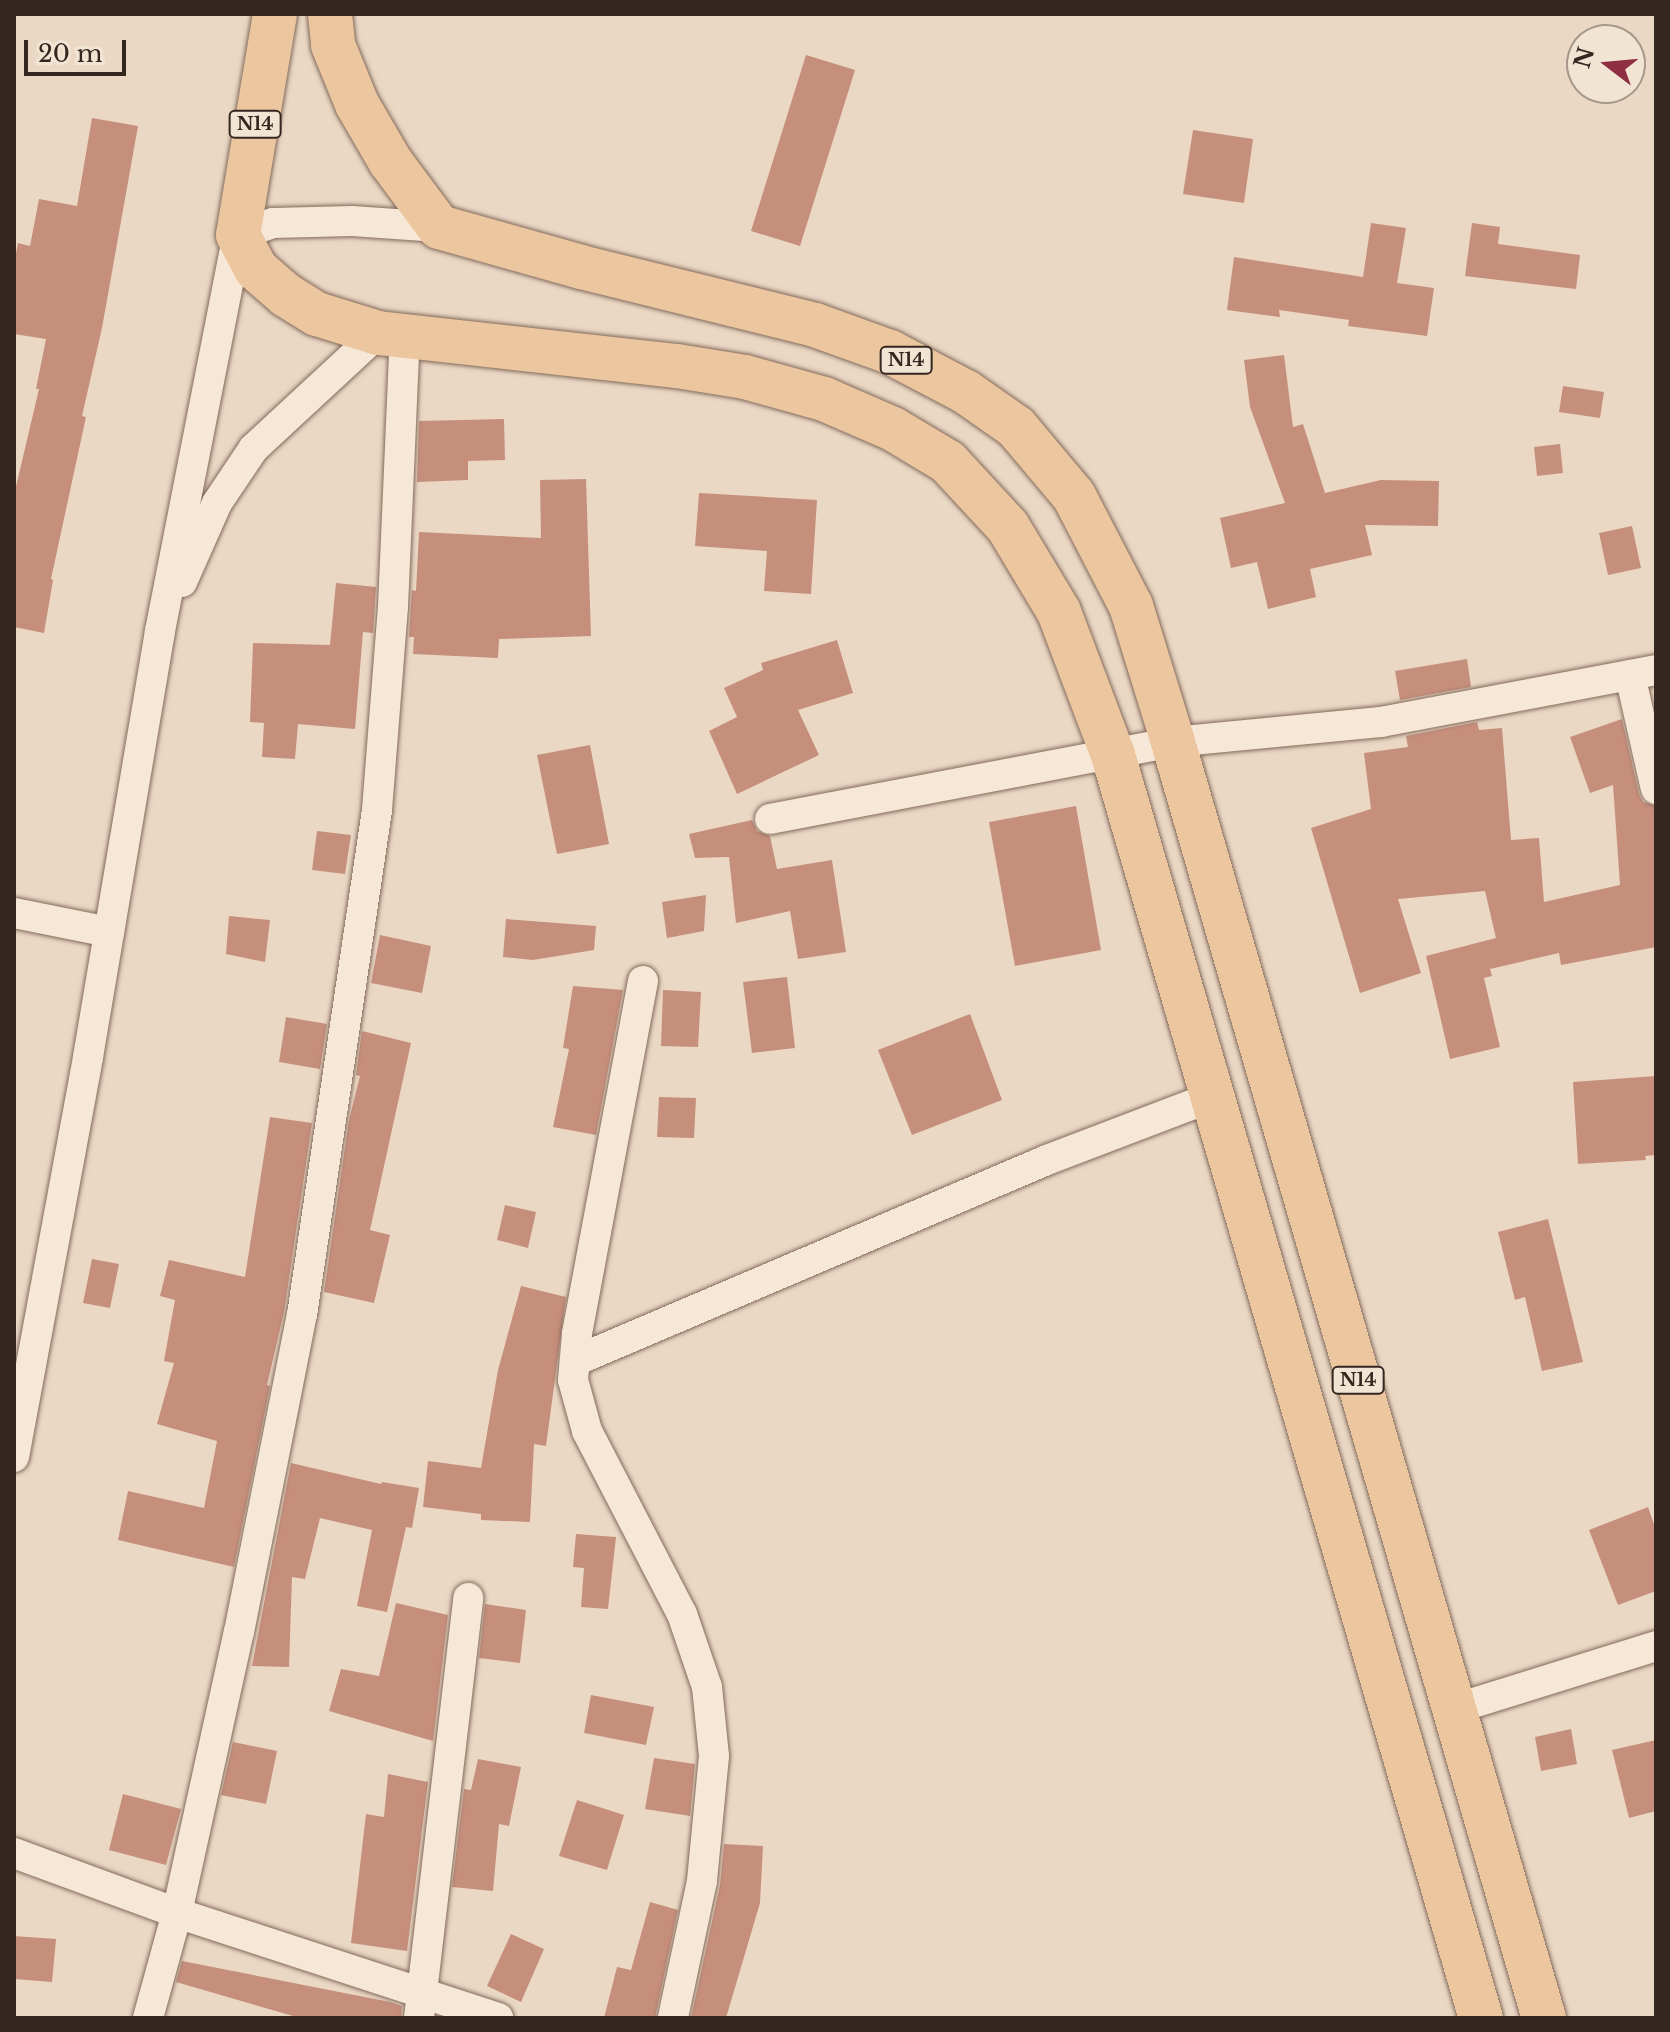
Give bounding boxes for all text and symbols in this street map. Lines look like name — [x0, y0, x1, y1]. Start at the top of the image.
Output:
scale bar — [28, 24, 130, 74]
north arrow — [1566, 24, 1646, 104]
text: 20 m — [38, 39, 103, 68]
text: N — [1569, 44, 1600, 71]
road number: N14 — [227, 110, 283, 138]
road number: N14 — [878, 346, 934, 374]
road number: N14 — [1330, 1366, 1386, 1394]

